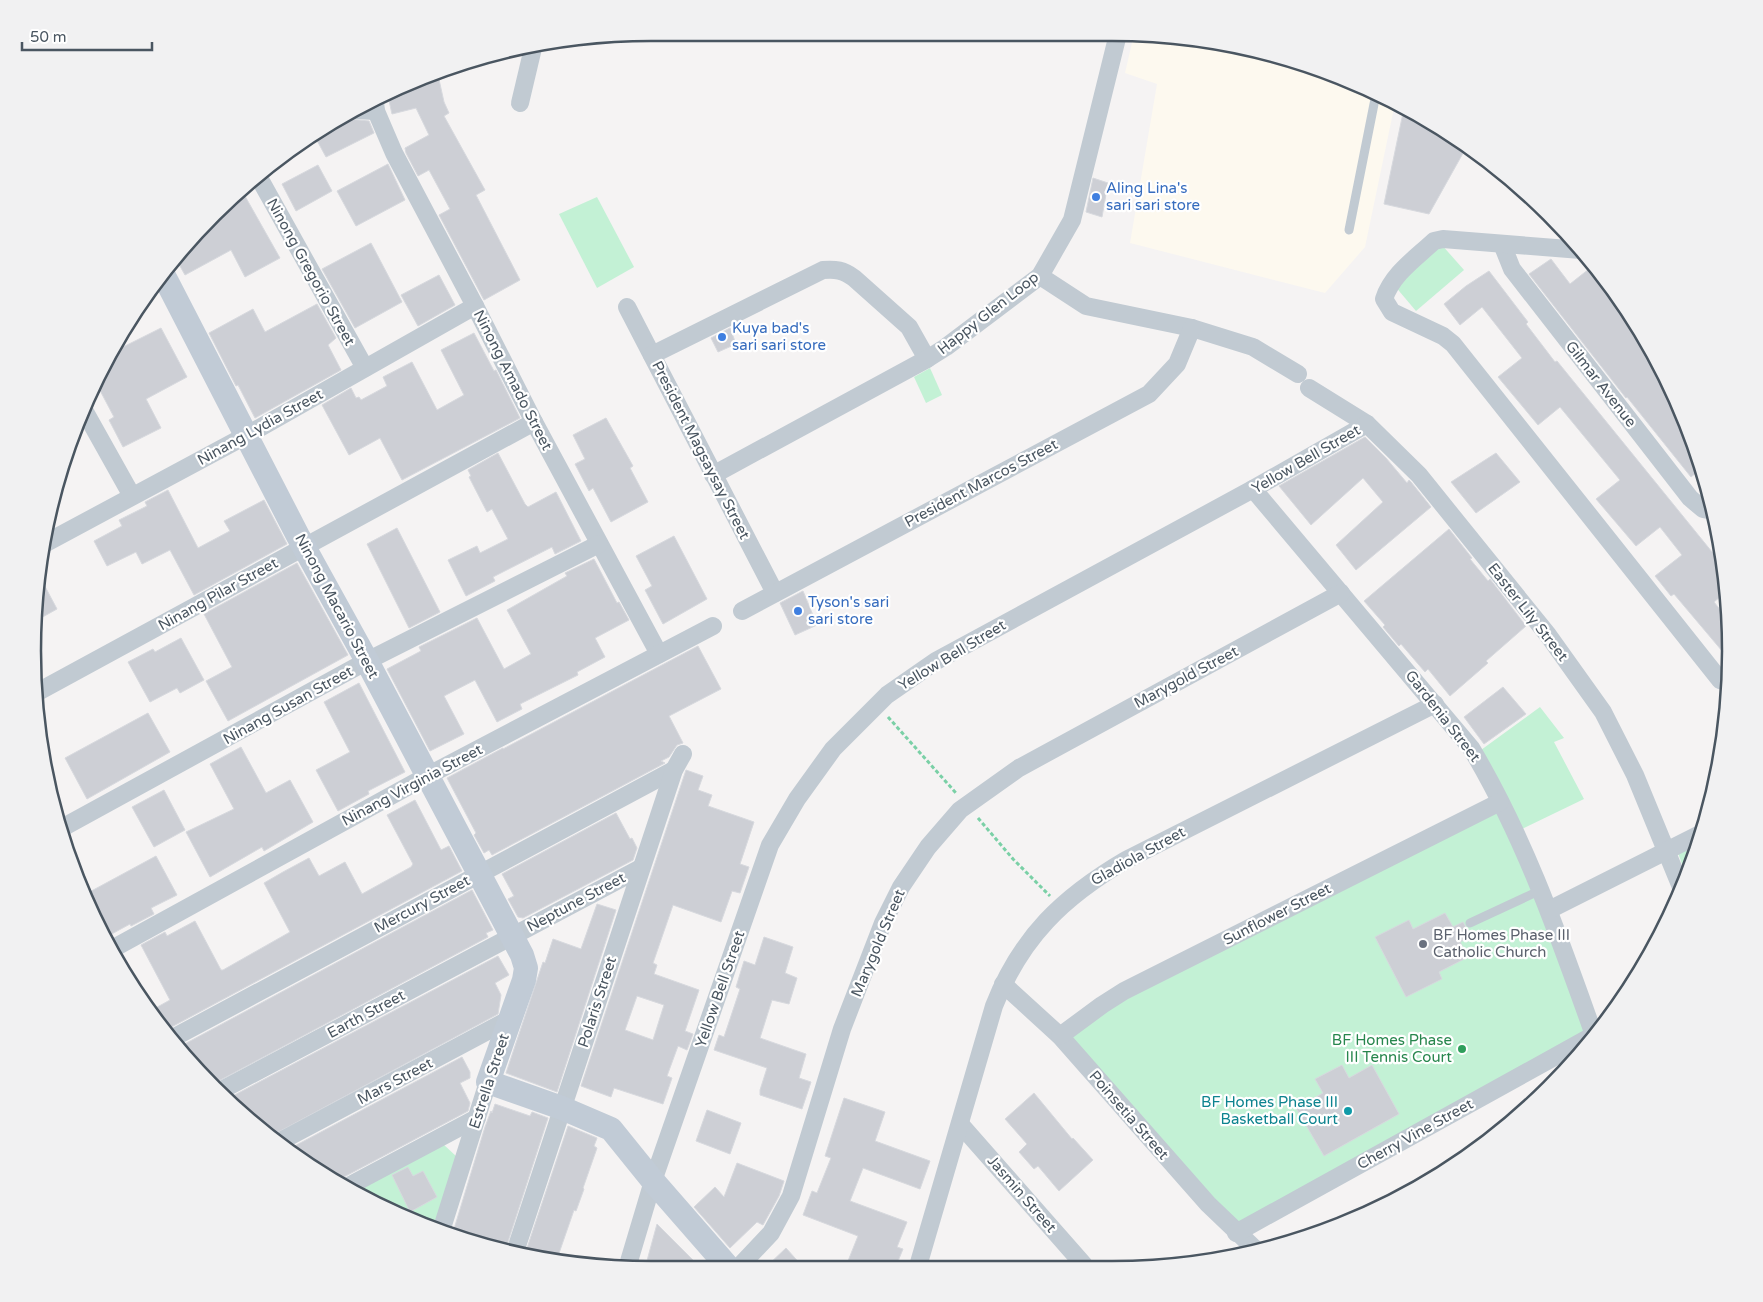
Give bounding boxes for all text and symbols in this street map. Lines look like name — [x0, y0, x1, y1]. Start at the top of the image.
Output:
scale bar — [22, 20, 152, 52]
text: 50 m — [30, 28, 67, 46]
place label: Aling Lina's sari sari store — [1106, 179, 1200, 214]
marker: Aling Lina's sari sari store — [1090, 191, 1102, 203]
street label: Ninong Gregorio Street — [263, 195, 359, 349]
street label: Happy Glen Loop — [934, 268, 1042, 358]
street label: Ninong Amado Street — [470, 307, 556, 453]
place label: Kuya bad's sari sari store — [732, 319, 826, 354]
marker: Kuya bad's sari sari store — [716, 331, 728, 343]
street label: Gilmar Avenue — [1562, 337, 1640, 431]
street label: President Magsaysay Street — [648, 358, 754, 542]
street label: Ninang Lydia Street — [194, 385, 326, 469]
street label: Yellow Bell Street — [1249, 421, 1364, 497]
street label: President Marcos Street — [901, 435, 1061, 531]
street label: Ninong Macario Street — [291, 531, 383, 682]
street label: Ninang Pilar Street — [155, 553, 281, 634]
street label: Easter Lily Street — [1484, 559, 1572, 665]
place label: Tyson's sari sari store — [808, 593, 889, 628]
marker: Tyson's sari sari store — [792, 605, 804, 617]
street label: Yellow Bell Street — [895, 616, 1009, 694]
street label: Marygold Street — [1131, 642, 1241, 712]
street label: Ninang Susan Street — [220, 662, 356, 748]
street label: Gardenia Street — [1402, 667, 1485, 766]
street label: Ninang Virginia Street — [339, 740, 486, 830]
street label: Gladiola Street — [1088, 823, 1188, 889]
street label: Neptune Street — [524, 868, 629, 936]
street label: Mercury Street — [371, 871, 473, 937]
street label: Sunflower Street — [1220, 879, 1334, 949]
street label: Marygold Street — [847, 886, 909, 1000]
place label: BF Homes Phase III Catholic Church — [1433, 926, 1570, 961]
street label: Yellow Bell Street — [692, 928, 748, 1050]
marker: BF Homes Phase III Catholic Church — [1417, 938, 1429, 950]
street label: Polaris Street — [574, 954, 620, 1050]
street label: Earth Street — [324, 986, 408, 1042]
street label: Estrella Street — [465, 1031, 513, 1131]
place label: BF Homes Phase III Tennis Court — [1332, 1031, 1452, 1066]
marker: BF Homes Phase III Tennis Court — [1456, 1043, 1468, 1055]
street label: Mars Street — [354, 1054, 436, 1108]
street label: Poinsetia Street — [1085, 1067, 1173, 1163]
place label: BF Homes Phase III Basketball Court — [1201, 1093, 1338, 1128]
street label: Cherry Vine Street — [1354, 1095, 1476, 1173]
marker: BF Homes Phase III Basketball Court — [1342, 1105, 1354, 1117]
street label: Jasmin Street — [984, 1152, 1060, 1236]

